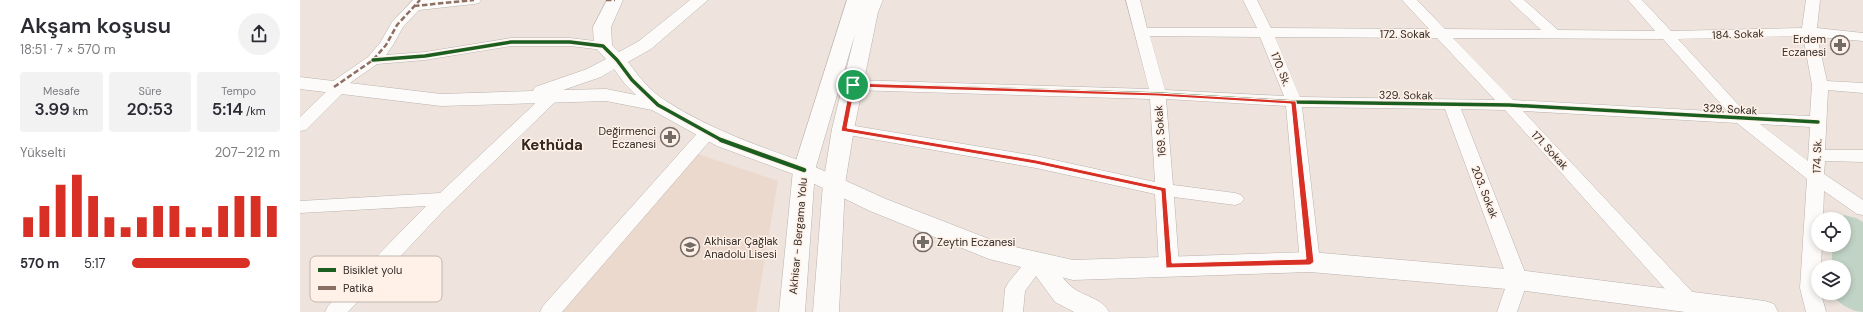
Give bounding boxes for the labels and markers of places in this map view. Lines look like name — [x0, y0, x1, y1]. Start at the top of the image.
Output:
place label: Erdem Eczanesi — [1782, 32, 1826, 59]
pharmacy icon: Erdem Eczanesi — [1829, 34, 1851, 56]
pin — [836, 68, 870, 102]
place label: Değirmenci Eczanesi — [598, 124, 656, 151]
pharmacy icon: Değirmenci Eczanesi — [659, 126, 681, 148]
pharmacy icon: Zeytin Eczanesi — [912, 231, 934, 253]
place label: Akhisar Çağlak Anadolu Lisesi — [704, 234, 779, 261]
place label: Zeytin Eczanesi — [937, 235, 1015, 249]
school or university icon: Akhisar Çağlak Anadolu Lisesi — [679, 236, 701, 258]

